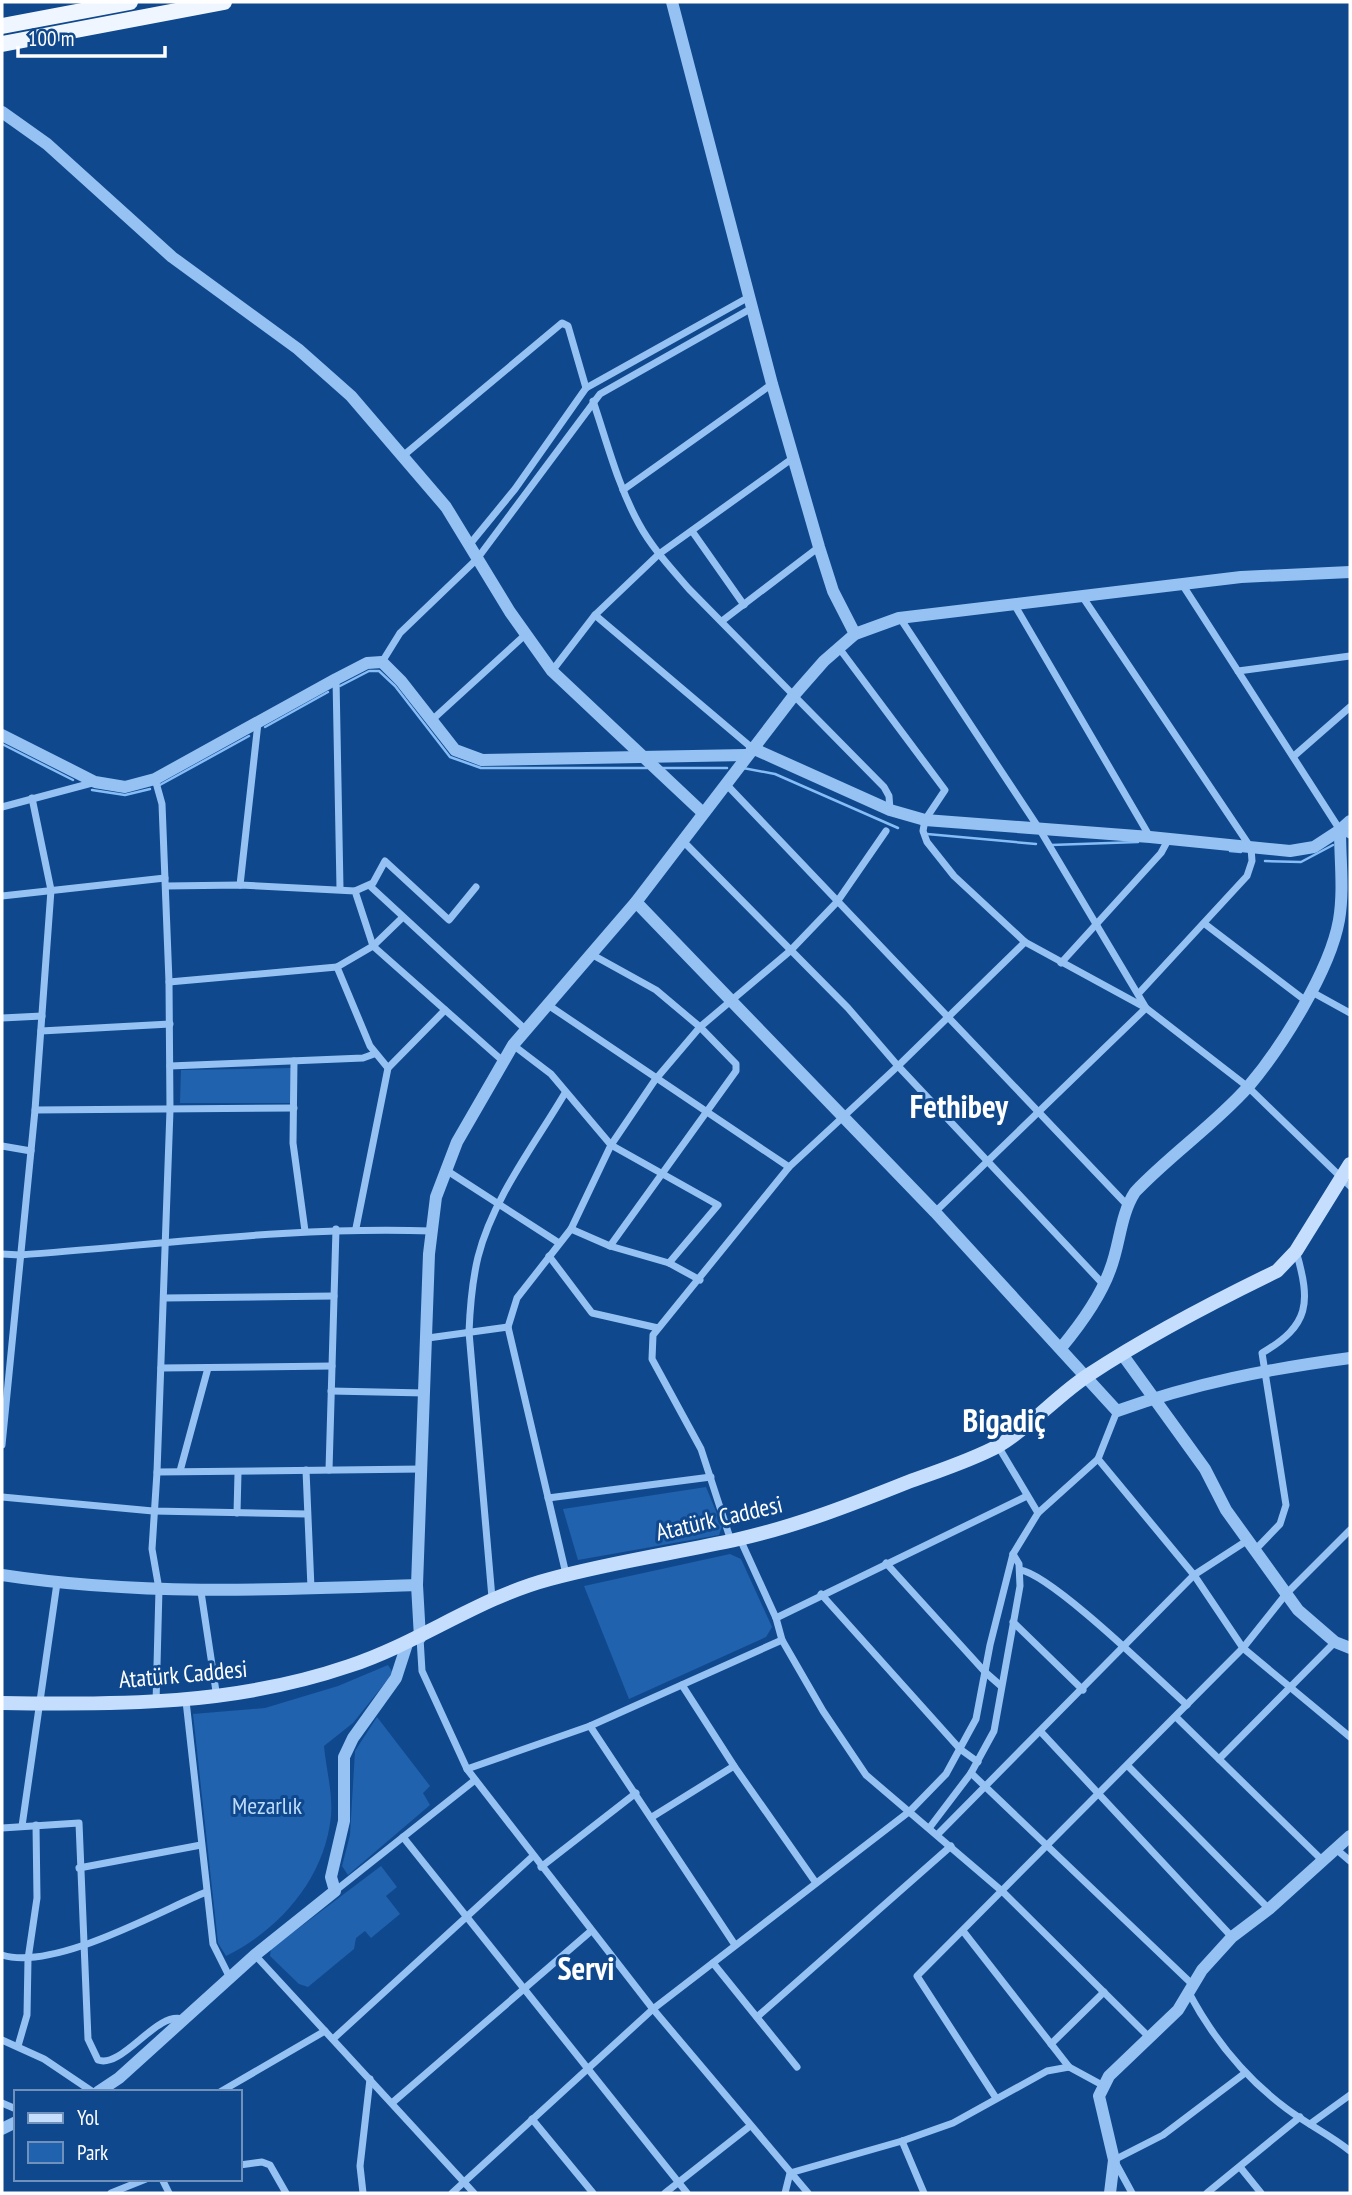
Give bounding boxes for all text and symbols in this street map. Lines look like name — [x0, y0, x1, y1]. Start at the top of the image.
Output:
scale bar — [18, 14, 164, 58]
text: 100 m — [28, 25, 74, 52]
district label: Fethibey — [910, 1085, 1009, 1127]
district label: Bigadiç — [963, 1399, 1045, 1441]
street label: Atatürk Caddesi — [653, 1488, 785, 1548]
street label: Atatürk Caddesi — [117, 1653, 249, 1695]
park label: Mezarlık — [232, 1790, 303, 1821]
district label: Servi — [557, 1947, 615, 1989]
legend — [14, 2090, 242, 2181]
text: Yol — [77, 2104, 99, 2131]
text: Park — [77, 2139, 108, 2166]

